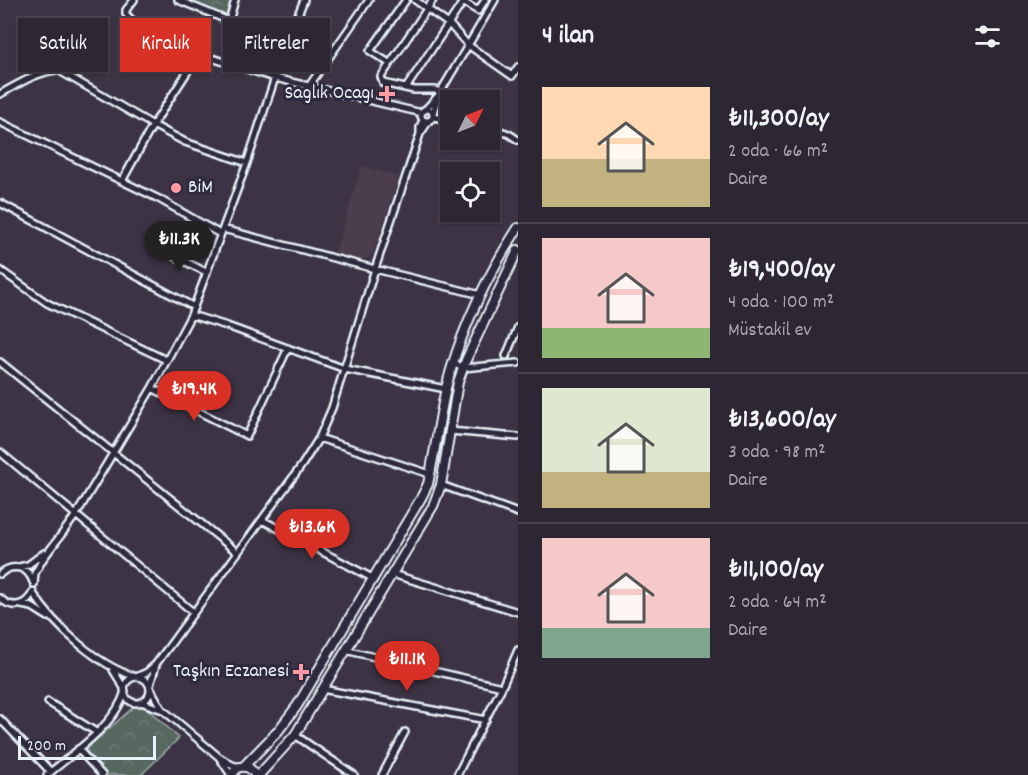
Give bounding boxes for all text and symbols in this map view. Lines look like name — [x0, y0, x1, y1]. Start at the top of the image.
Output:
chip: Satılık — [18, 18, 108, 72]
chip: Kiralık — [120, 18, 211, 72]
chip: Filtreler — [223, 18, 330, 72]
text: 4 ilan — [542, 18, 594, 55]
icon: filters — [971, 20, 1004, 53]
place label: Saglık Ocagı — [284, 80, 374, 108]
marker: Saglık Ocagı — [378, 85, 396, 103]
north arrow — [440, 90, 500, 150]
map controls — [440, 90, 500, 222]
text: ₺11,300/ay — [728, 101, 829, 138]
icon: home — [590, 111, 662, 183]
text: 2 oda · 66 m² — [728, 138, 828, 166]
button: locate — [440, 162, 500, 222]
text: Daire — [728, 166, 768, 194]
place label: BiM — [188, 174, 213, 202]
marker: BiM — [169, 181, 183, 195]
pin: ₺11.3K — [130, 221, 228, 272]
text: ₺11.3K — [158, 226, 200, 254]
text: ₺19,400/ay — [728, 252, 834, 289]
icon: home — [590, 262, 662, 334]
text: 4 oda · 100 m² — [728, 289, 834, 317]
text: Müstakil ev — [728, 317, 812, 345]
pin: ₺19.4K — [145, 371, 243, 422]
text: ₺19.4K — [171, 376, 217, 404]
text: ₺13,600/ay — [728, 402, 836, 439]
icon: home — [590, 412, 662, 484]
text: 3 oda · 98 m² — [728, 439, 826, 467]
text: Daire — [728, 467, 768, 495]
pin: ₺13.6K — [263, 509, 361, 560]
text: ₺13.6K — [289, 514, 335, 542]
text: ₺11,100/ay — [728, 552, 823, 589]
icon: home — [590, 562, 662, 634]
text: 2 oda · 64 m² — [728, 589, 826, 617]
text: Daire — [728, 617, 768, 645]
pin: ₺11.1K — [358, 641, 456, 692]
text: ₺11.1K — [389, 646, 425, 674]
place label: Taşkın Eczanesi — [173, 658, 289, 686]
marker: Taşkın Eczanesi — [294, 665, 308, 679]
scale bar — [18, 733, 156, 760]
text: 200 m — [27, 735, 66, 758]

